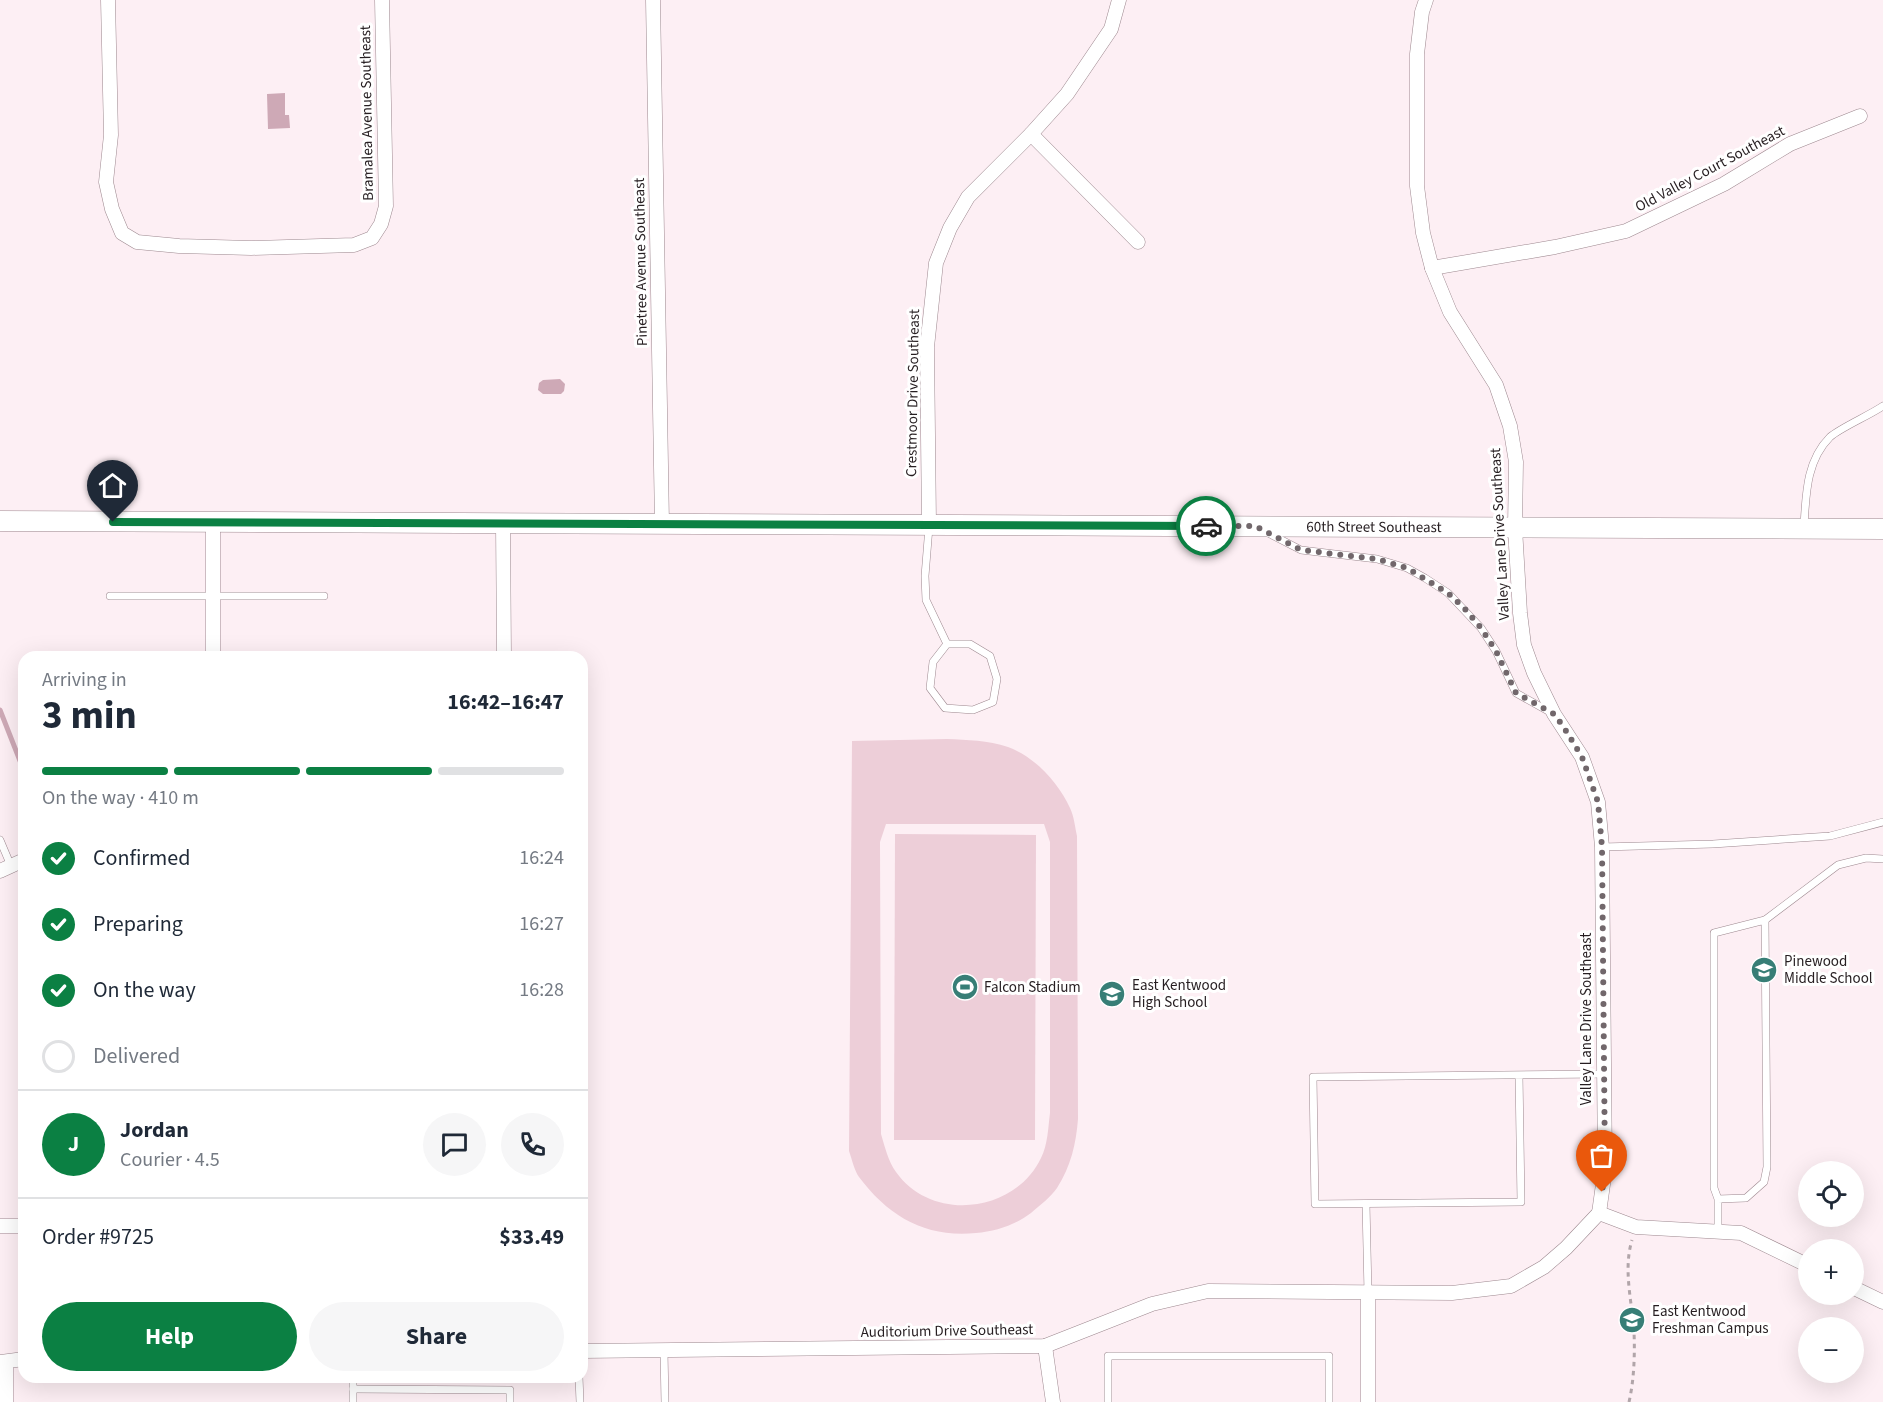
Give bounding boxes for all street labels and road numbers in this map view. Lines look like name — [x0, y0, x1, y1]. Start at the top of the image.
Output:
street label: Bramalea Avenue Southeast — [355, 25, 379, 201]
street label: Old Valley Court Southeast — [1631, 121, 1789, 217]
street label: Pinetree Avenue Southeast — [629, 178, 653, 346]
street label: Crestmoor Drive Southeast — [901, 309, 925, 477]
street label: Valley Lane Drive Southeast — [1485, 447, 1515, 621]
street label: 60th Street Southeast — [1306, 516, 1442, 538]
street label: Valley Lane Drive Southeast — [1576, 933, 1597, 1105]
street label: Auditorium Drive Southeast — [861, 1319, 1033, 1343]

